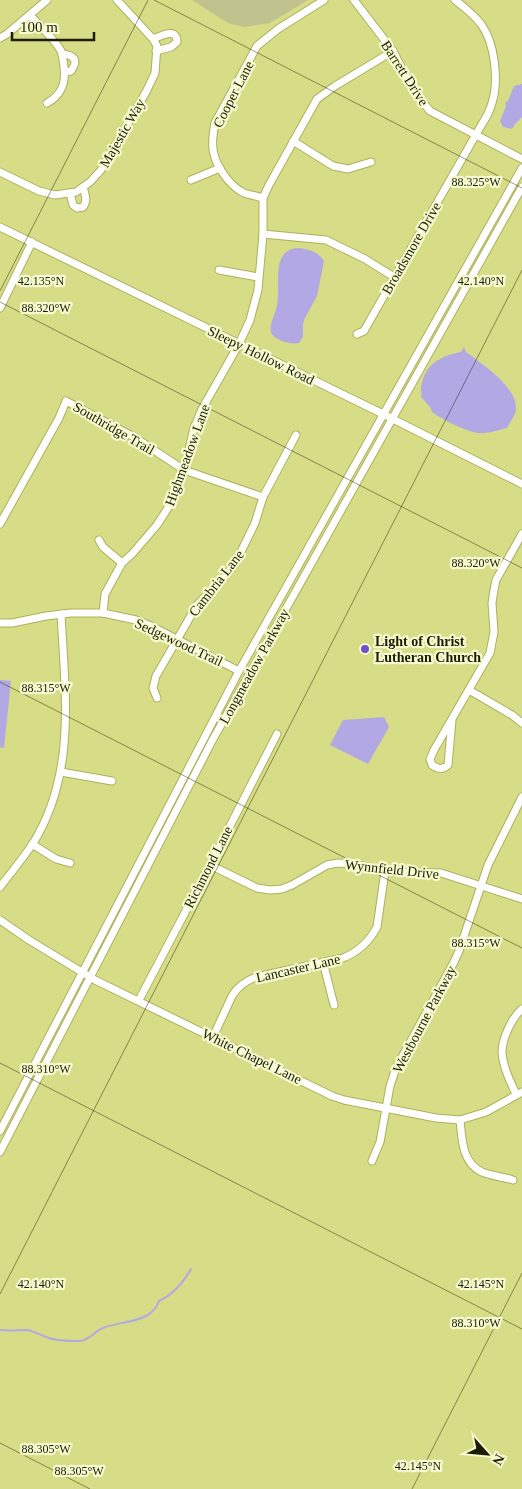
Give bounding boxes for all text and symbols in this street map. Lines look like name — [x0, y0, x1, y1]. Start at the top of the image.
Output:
scale bar — [12, 10, 95, 42]
text: 100 m — [20, 19, 58, 35]
street label: Barrett Drive — [378, 38, 431, 108]
street label: Cooper Lane — [210, 58, 257, 130]
street label: Majestic Way — [97, 96, 148, 170]
text: 88.325°W — [451, 175, 501, 189]
street label: Broadsmore Drive — [379, 200, 444, 297]
text: 42.135°N — [18, 274, 65, 288]
text: 42.140°N — [458, 274, 505, 288]
text: 88.320°W — [21, 301, 71, 315]
street label: Sleepy Hollow Road — [205, 323, 316, 388]
street label: Southridge Trail — [70, 399, 157, 458]
street label: Highmeadow Lane — [162, 402, 213, 508]
street label: Cambria Lane — [186, 547, 247, 619]
text: 88.320°W — [451, 556, 501, 570]
street label: Longmeadow Parkway — [216, 606, 292, 726]
street label: Sedgewood Trail — [132, 616, 225, 669]
place label: Light of Christ Lutheran Church — [375, 634, 481, 665]
marker: Light of Christ Lutheran Church — [359, 643, 371, 655]
text: 88.315°W — [21, 681, 71, 695]
street label: Richmond Lane — [181, 824, 236, 911]
street label: Wynnfield Drive — [344, 857, 440, 882]
text: 88.315°W — [451, 936, 501, 950]
street label: Lancaster Lane — [255, 952, 342, 985]
street label: Westbourne Parkway — [390, 963, 459, 1075]
street label: White Chapel Lane — [200, 1026, 304, 1087]
text: 88.310°W — [21, 1062, 71, 1076]
text: 42.140°N — [18, 1277, 65, 1291]
text: 42.145°N — [458, 1277, 505, 1291]
text: 88.310°W — [451, 1316, 501, 1330]
north arrow — [462, 1429, 512, 1479]
text: 88.305°W — [21, 1442, 71, 1456]
text: N — [489, 1452, 507, 1468]
text: 42.145°N — [395, 1459, 442, 1473]
text: 88.305°W — [54, 1464, 104, 1478]

